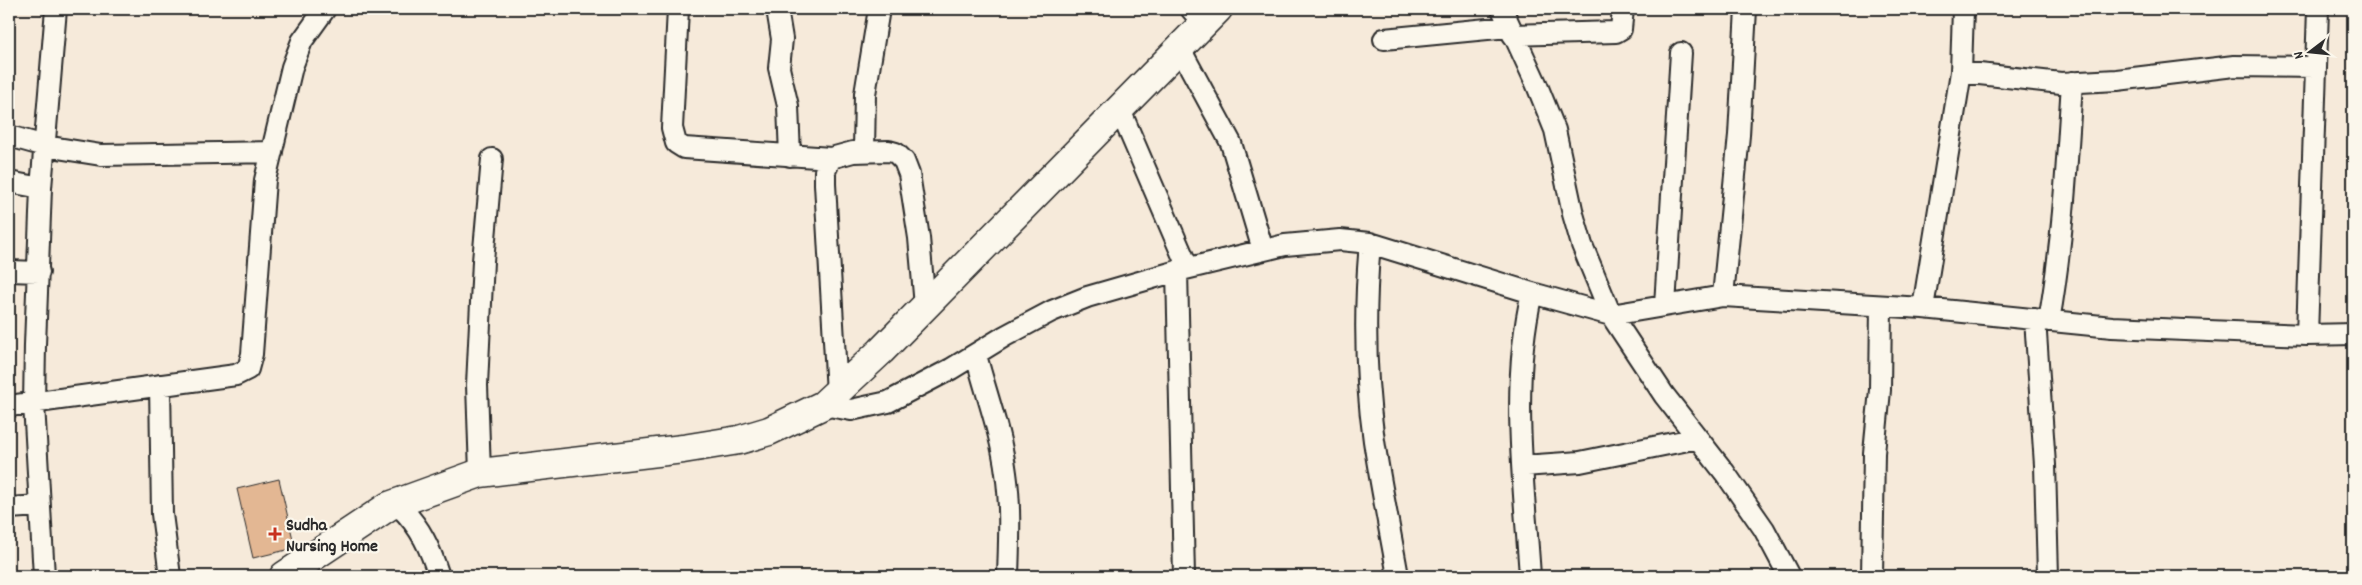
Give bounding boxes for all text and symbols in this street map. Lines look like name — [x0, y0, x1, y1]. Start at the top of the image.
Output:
north arrow — [2284, 28, 2334, 78]
text: N — [2289, 49, 2310, 61]
place label: Sudha Nursing Home — [286, 514, 378, 560]
marker: Sudha Nursing Home — [268, 527, 282, 541]

